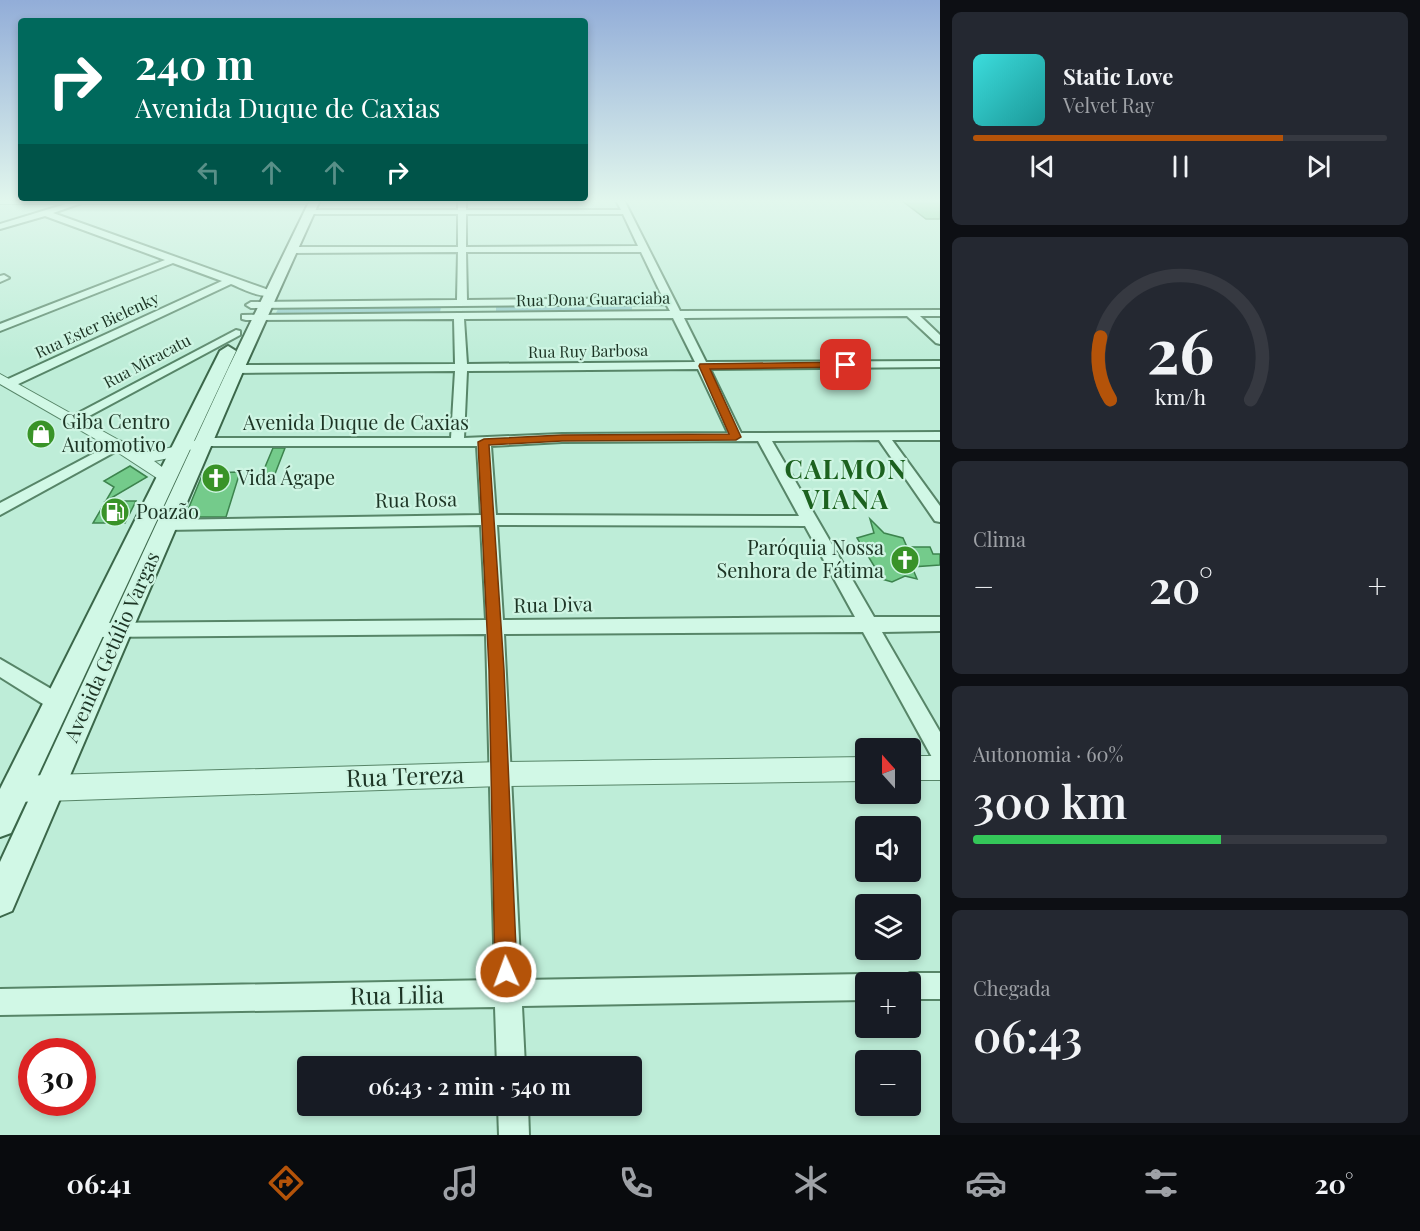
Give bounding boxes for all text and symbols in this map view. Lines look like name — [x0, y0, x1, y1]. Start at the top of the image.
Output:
text: 240 m — [135, 35, 254, 91]
icon: right — [36, 42, 114, 120]
text: Static Love — [1063, 61, 1173, 91]
text: Avenida Duque de Caxias — [135, 89, 440, 125]
text: Velvet Ray — [1063, 91, 1155, 118]
icon: previous — [1026, 150, 1059, 183]
icon: pause — [1164, 150, 1197, 183]
icon: next — [1302, 150, 1335, 183]
icon: left — [192, 156, 225, 189]
icon: ahead — [255, 156, 288, 189]
icon: ahead — [318, 156, 351, 189]
icon: right — [381, 156, 414, 189]
street label: Rua Ester Bielenky — [31, 287, 162, 362]
street label: Rua Dona Guaraciaba — [516, 287, 670, 310]
text: 26 — [1146, 306, 1214, 390]
street label: Rua Miracatu — [100, 329, 194, 392]
street label: Rua Ruy Barbosa — [528, 339, 648, 362]
pin — [820, 339, 871, 390]
icon: arrive — [829, 348, 862, 381]
text: km/h — [1154, 382, 1206, 410]
place label: Giba Centro Automotivo — [61, 407, 170, 457]
street label: Avenida Duque de Caxias — [242, 408, 469, 435]
shop icon: Giba Centro Automotivo — [25, 418, 57, 450]
district label: CALMON VIANA — [784, 451, 908, 516]
church icon: Vida Ágape — [200, 462, 232, 494]
place label: Vida Ágape — [236, 463, 335, 490]
street label: Rua Rosa — [375, 484, 457, 513]
fuel station icon: Poazão — [99, 496, 131, 528]
place label: Poazão — [136, 497, 199, 524]
text: Clima — [973, 525, 1026, 552]
place label: Paróquia Nossa Senhora de Fátima — [716, 533, 884, 583]
church icon: Paróquia Nossa Senhora de Fátima — [889, 544, 921, 576]
street label: Avenida Getúlio Vargas — [56, 547, 165, 747]
text: 20° — [1149, 555, 1213, 615]
text: − — [973, 563, 994, 607]
text: + — [1368, 563, 1387, 607]
street label: Rua Diva — [513, 589, 593, 618]
north arrow — [855, 738, 921, 804]
map controls — [855, 738, 921, 1116]
text: Autonomia · 60% — [973, 740, 1123, 767]
street label: Rua Tereza — [345, 757, 465, 793]
text: 300 km — [973, 770, 1127, 830]
button: sound — [855, 816, 921, 882]
button: layers — [855, 894, 921, 960]
position arrow — [474, 940, 538, 1004]
button: + — [855, 972, 921, 1038]
text: Chegada — [973, 974, 1051, 1001]
street label: Rua Lilia — [350, 977, 444, 1011]
text: 06:43 — [973, 1004, 1082, 1064]
speed limit sign: 30 — [18, 1038, 96, 1116]
button: − — [855, 1050, 921, 1116]
text: 06:43 · 2 min · 540 m — [368, 1071, 571, 1101]
icon: directions — [265, 1162, 307, 1204]
icon: music — [440, 1162, 482, 1204]
icon: phone — [615, 1162, 657, 1204]
icon: climate — [790, 1162, 832, 1204]
icon: car — [965, 1162, 1007, 1204]
icon: filters — [1140, 1162, 1182, 1204]
text: 06:41 — [67, 1165, 132, 1201]
text: 20° — [1315, 1165, 1353, 1201]

